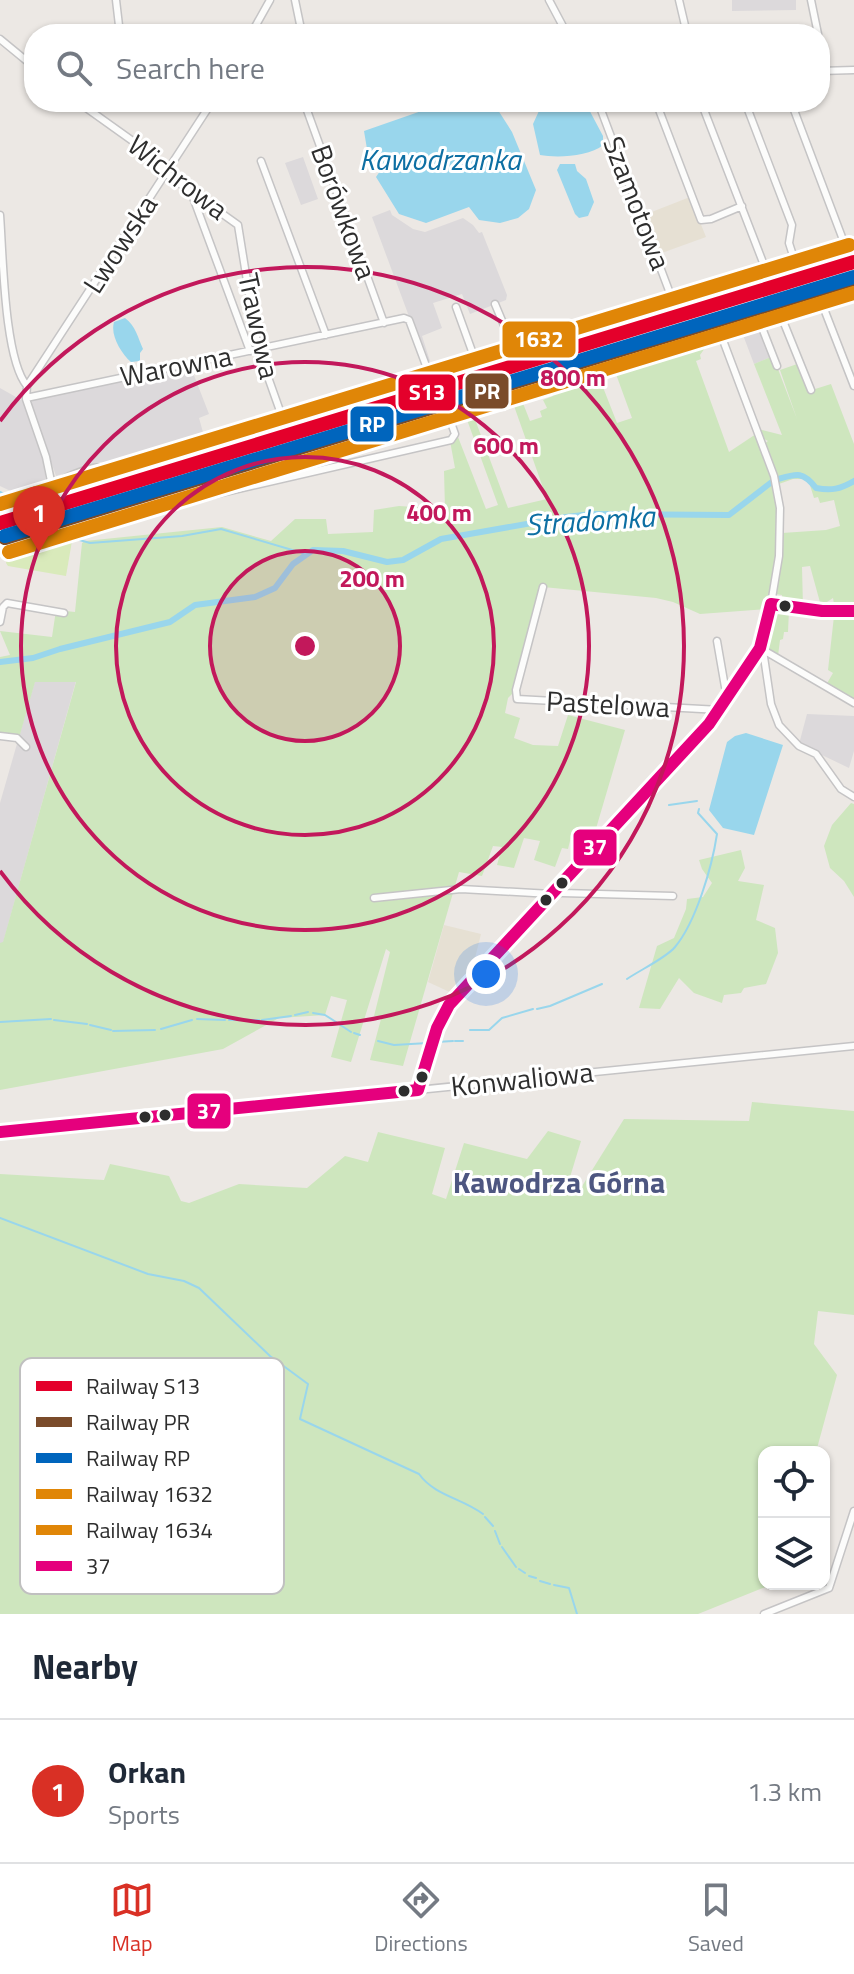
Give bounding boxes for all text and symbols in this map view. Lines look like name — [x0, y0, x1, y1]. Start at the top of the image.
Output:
search box — [24, 24, 830, 112]
text: Search here — [116, 45, 265, 91]
icon: search — [52, 46, 96, 90]
street label: Wichrowa — [119, 124, 238, 230]
street label: Szamotowa — [592, 130, 683, 276]
water label: Kawodrzanka — [359, 136, 523, 182]
street label: Borówkowa — [300, 139, 389, 285]
street label: Lwowska — [72, 186, 168, 302]
street label: Trawowa — [227, 269, 292, 383]
line badge: 1632 — [501, 320, 577, 359]
text: 1632 — [514, 322, 564, 356]
street label: Warowna — [116, 334, 235, 397]
text: 800 m — [540, 359, 606, 395]
line badge: PR — [464, 372, 510, 410]
line badge: S13 — [397, 373, 457, 412]
text: PR — [474, 374, 500, 408]
text: S13 — [409, 375, 445, 409]
line badge: RP — [349, 405, 395, 443]
text: RP — [359, 407, 385, 441]
text: 600 m — [473, 427, 539, 463]
pin: 1 — [13, 486, 65, 552]
water label: Stradomka — [524, 492, 658, 547]
text: 400 m — [406, 494, 472, 530]
text: 200 m — [339, 560, 405, 596]
unlabelled marker — [777, 598, 793, 614]
centre of rings — [291, 632, 319, 660]
street label: Pastelowa — [545, 679, 671, 728]
line badge: 37 — [572, 828, 618, 867]
text: 37 — [583, 830, 607, 864]
unlabelled marker — [554, 875, 570, 891]
unlabelled marker — [538, 892, 554, 908]
your location — [466, 954, 506, 994]
street label: Konwaliowa — [449, 1050, 595, 1107]
unlabelled marker — [414, 1069, 430, 1085]
unlabelled marker — [396, 1083, 412, 1099]
line badge: 37 — [186, 1092, 232, 1130]
text: 37 — [197, 1094, 221, 1128]
unlabelled marker — [157, 1107, 173, 1123]
unlabelled marker — [137, 1109, 153, 1125]
district label: Kawodrza Górna — [453, 1159, 665, 1205]
legend — [20, 1358, 284, 1594]
text: Railway S13 — [86, 1369, 200, 1403]
text: Railway PR — [86, 1405, 190, 1439]
text: Railway RP — [86, 1441, 190, 1475]
map controls — [758, 1446, 830, 1590]
button: locate — [758, 1446, 830, 1518]
text: Railway 1632 — [86, 1477, 213, 1511]
text: Railway 1634 — [86, 1513, 213, 1547]
button: layers — [758, 1518, 830, 1590]
text: 37 — [86, 1549, 111, 1583]
text: Nearby — [32, 1640, 138, 1692]
text: Orkan — [108, 1749, 186, 1795]
text: 1 — [51, 1772, 65, 1811]
text: 1.3 km — [747, 1772, 822, 1811]
text: Sports — [108, 1795, 180, 1834]
tab: Map — [110, 1878, 154, 1960]
tab: Directions — [374, 1878, 468, 1960]
tab: Saved — [688, 1878, 744, 1960]

